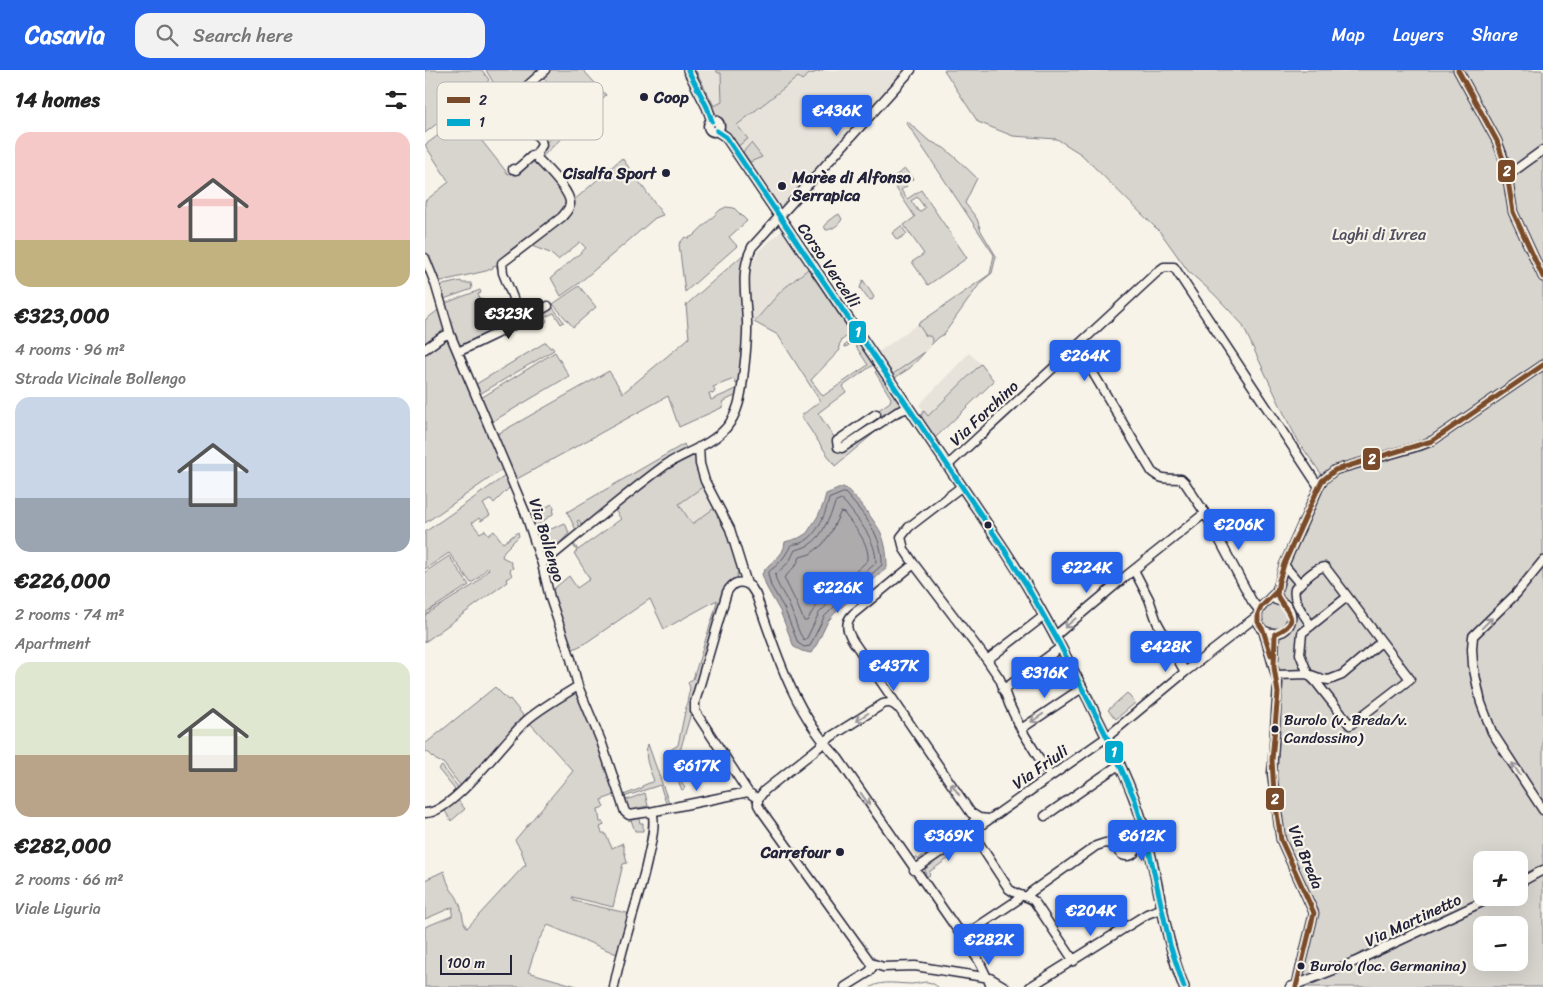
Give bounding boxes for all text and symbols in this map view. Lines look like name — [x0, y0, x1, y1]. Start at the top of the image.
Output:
search box — [135, 13, 485, 58]
text: Casavia — [25, 14, 105, 56]
text: Search here — [193, 19, 293, 52]
text: Map — [1332, 19, 1365, 51]
text: Layers — [1393, 19, 1444, 51]
text: Share — [1472, 19, 1518, 51]
icon: search — [153, 21, 181, 49]
text: 14 homes — [15, 81, 100, 119]
legend — [437, 82, 603, 140]
place label: Coop — [653, 83, 689, 112]
icon: filters — [382, 86, 410, 114]
text: 2 — [479, 88, 487, 113]
marker: Coop — [638, 91, 650, 103]
pin: €436K — [802, 94, 872, 137]
text: €436K — [813, 96, 861, 125]
text: 1 — [479, 110, 485, 135]
place label: Cisalfa Sport — [562, 159, 658, 188]
line badge: 2 — [1497, 159, 1516, 183]
text: 2 — [1502, 159, 1512, 184]
place label: Marèe di Alfonso Serrapica — [791, 163, 912, 210]
icon: home — [168, 165, 258, 255]
marker: Cisalfa Sport — [660, 167, 672, 179]
marker: Marèe di Alfonso Serrapica — [776, 180, 788, 192]
street label: Corso Vercelli — [790, 216, 869, 314]
park label: Laghi di Ivrea — [1332, 220, 1427, 249]
text: €323,000 — [15, 297, 110, 335]
pin: €323K — [474, 298, 544, 340]
text: €323K — [485, 299, 533, 328]
line badge: 1 — [848, 320, 867, 344]
text: 1 — [855, 320, 861, 345]
text: 4 rooms · 96 m² — [15, 335, 125, 364]
pin: €264K — [1050, 340, 1120, 382]
text: €264K — [1061, 341, 1109, 370]
text: Strada Vicinale Bollengo — [15, 364, 186, 393]
street label: Via Forchino — [942, 373, 1026, 453]
icon: home — [168, 430, 258, 520]
line badge: 2 — [1362, 447, 1381, 471]
text: 2 — [1367, 447, 1377, 472]
street label: Via Bollengo — [520, 494, 574, 586]
pin: €206K — [1204, 508, 1274, 551]
text: €206K — [1215, 510, 1263, 539]
unlabelled marker — [983, 520, 993, 530]
pin: €224K — [1052, 552, 1122, 594]
text: €224K — [1063, 553, 1111, 582]
text: €226,000 — [15, 562, 111, 600]
pin: €226K — [803, 572, 873, 614]
text: €226K — [814, 573, 862, 602]
text: 2 rooms · 74 m² — [15, 600, 125, 629]
one-way arrow — [1481, 617, 1493, 629]
one-way arrow — [1063, 618, 1076, 629]
text: Apartment — [15, 629, 91, 658]
pin: €428K — [1131, 630, 1201, 673]
text: €428K — [1141, 632, 1191, 661]
pin: €437K — [859, 650, 929, 692]
text: €437K — [870, 651, 918, 680]
pin: €316K — [1010, 656, 1080, 699]
text: €316K — [1022, 658, 1068, 687]
icon: home — [168, 695, 258, 785]
place label: Burolo (v. Breda/v. Candossino) — [1284, 707, 1408, 751]
one-way arrow — [855, 712, 869, 723]
one-way arrow — [1030, 713, 1044, 724]
marker: Burolo (v. Breda/v. Candossino) — [1270, 724, 1280, 734]
street label: Via Friuli — [1006, 737, 1075, 797]
line badge: 1 — [1104, 740, 1124, 764]
text: 1 — [1111, 740, 1117, 765]
pin: €617K — [662, 750, 732, 792]
text: €617K — [674, 751, 720, 780]
one-way arrow — [1511, 763, 1521, 777]
one-way arrow — [950, 783, 960, 797]
line badge: 2 — [1265, 787, 1285, 811]
text: 2 — [1270, 787, 1280, 812]
one-way arrow — [860, 791, 870, 805]
pin: €369K — [914, 820, 984, 862]
pin: €612K — [1107, 820, 1177, 862]
street label: Via Breda — [1280, 820, 1332, 894]
text: €369K — [925, 821, 973, 850]
text: €612K — [1119, 821, 1165, 850]
text: €282,000 — [15, 827, 111, 865]
place label: Carrefour — [760, 838, 831, 867]
marker: Carrefour — [834, 846, 846, 858]
map controls — [1473, 851, 1528, 971]
button: + — [1473, 851, 1528, 906]
text: 2 rooms · 66 m² — [15, 865, 124, 894]
street label: Via Martinetto — [1360, 885, 1466, 955]
text: Viale Liguria — [15, 894, 101, 923]
pin: €204K — [1056, 894, 1126, 937]
text: €204K — [1066, 896, 1116, 925]
button: − — [1473, 916, 1528, 971]
pin: €282K — [954, 924, 1024, 966]
text: €282K — [965, 925, 1013, 954]
text: 100 m — [447, 951, 485, 976]
scale bar — [440, 952, 513, 975]
place label: Burolo (loc. Germanina) — [1310, 953, 1466, 979]
marker: Burolo (loc. Germanina) — [1296, 961, 1306, 971]

